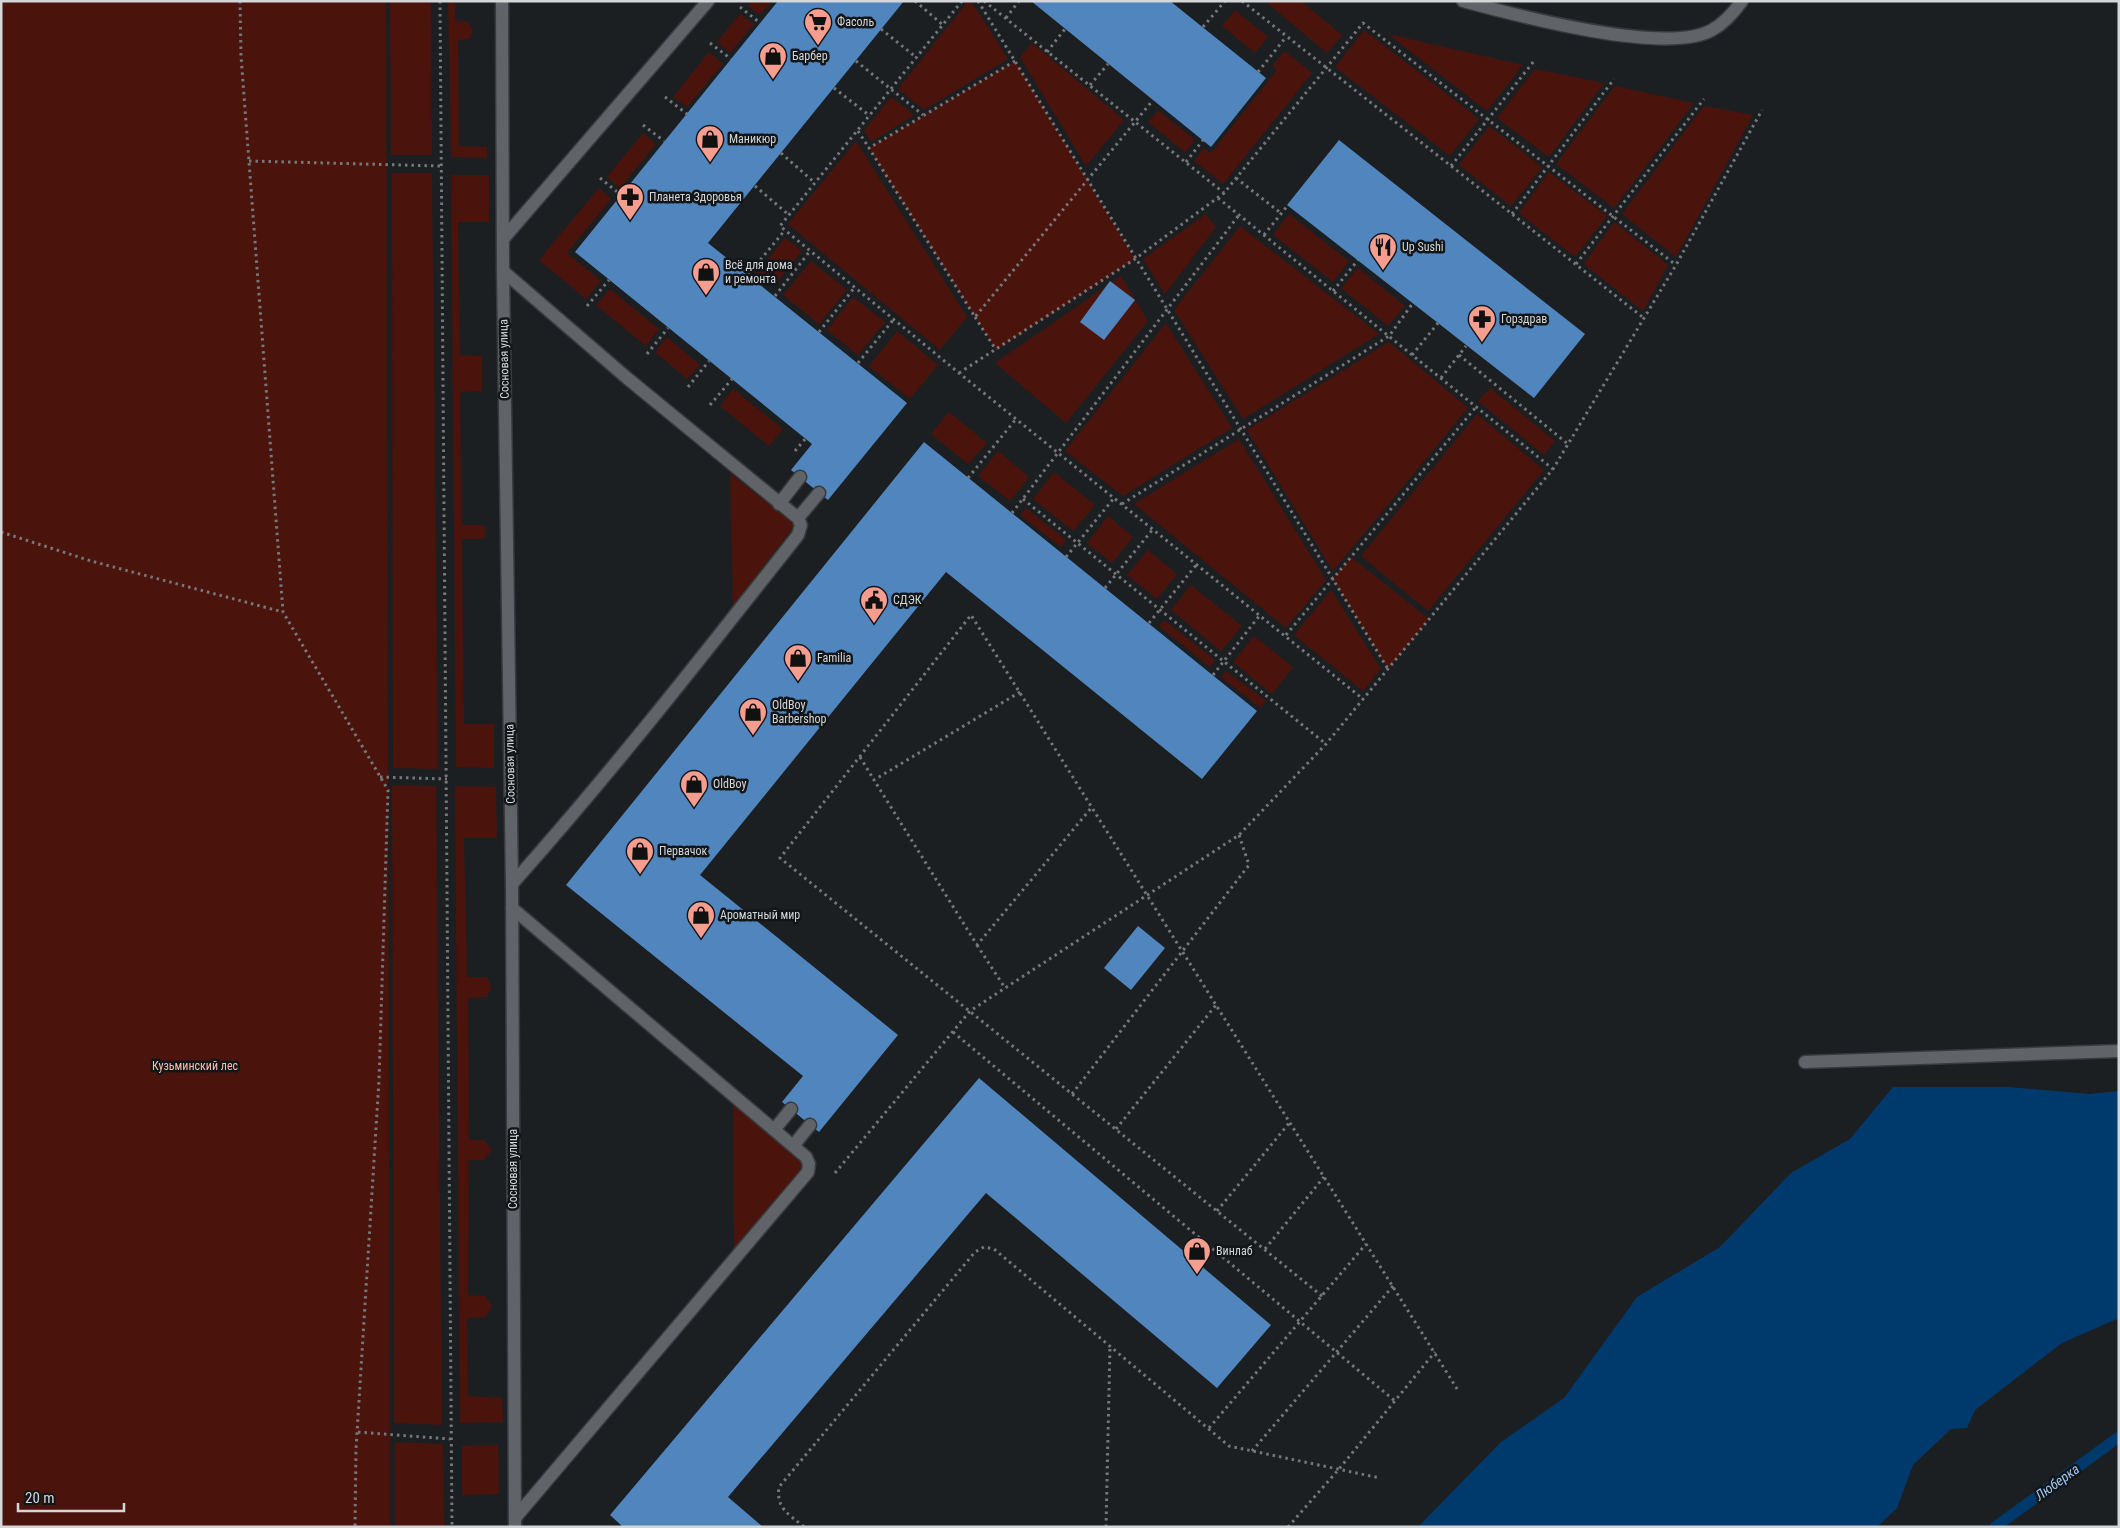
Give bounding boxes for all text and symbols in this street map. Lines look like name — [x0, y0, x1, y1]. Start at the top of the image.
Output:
supermarket icon: Фасоль — [803, 7, 833, 46]
place label: Фасоль — [837, 15, 874, 29]
shop icon: Барбер — [758, 41, 788, 80]
place label: Барбер — [792, 49, 828, 63]
shop icon: Маникюр — [695, 124, 725, 163]
place label: Маникюр — [729, 132, 776, 146]
pharmacy icon: Планета Здоровья — [615, 182, 645, 221]
place label: Планета Здоровья — [649, 190, 742, 204]
restaurant icon: Up Sushi — [1368, 232, 1398, 271]
place label: Up Sushi — [1402, 240, 1443, 254]
shop icon: Всё для дома и ремонта — [691, 257, 721, 296]
place label: Всё для дома и ремонта — [725, 258, 793, 286]
pharmacy icon: Горздрав — [1467, 304, 1497, 343]
place label: Горздрав — [1501, 312, 1547, 326]
street label: Сосновая улица — [496, 319, 512, 399]
public building icon: СДЭК — [859, 585, 889, 624]
place label: СДЭК — [893, 593, 922, 607]
shop icon: Familia — [783, 643, 813, 682]
place label: Familia — [817, 651, 852, 665]
shop icon: OldBoy Barbershop — [738, 697, 768, 736]
place label: OldBoy Barbershop — [772, 698, 826, 726]
street label: Сосновая улица — [502, 724, 518, 804]
shop icon: OldBoy — [679, 769, 709, 808]
place label: OldBoy — [713, 777, 746, 791]
shop icon: Первачок — [625, 836, 655, 875]
place label: Первачок — [659, 844, 708, 858]
shop icon: Ароматный мир — [686, 900, 716, 939]
place label: Ароматный мир — [720, 908, 800, 922]
park label: Кузьминский лес — [152, 1059, 239, 1073]
street label: Сосновая улица — [506, 1129, 520, 1209]
shop icon: Винлаб — [1182, 1236, 1212, 1275]
place label: Винлаб — [1216, 1244, 1253, 1258]
water label: Люберка — [2031, 1461, 2082, 1504]
scale bar — [18, 1480, 124, 1512]
text: 20 m — [25, 1489, 55, 1507]

